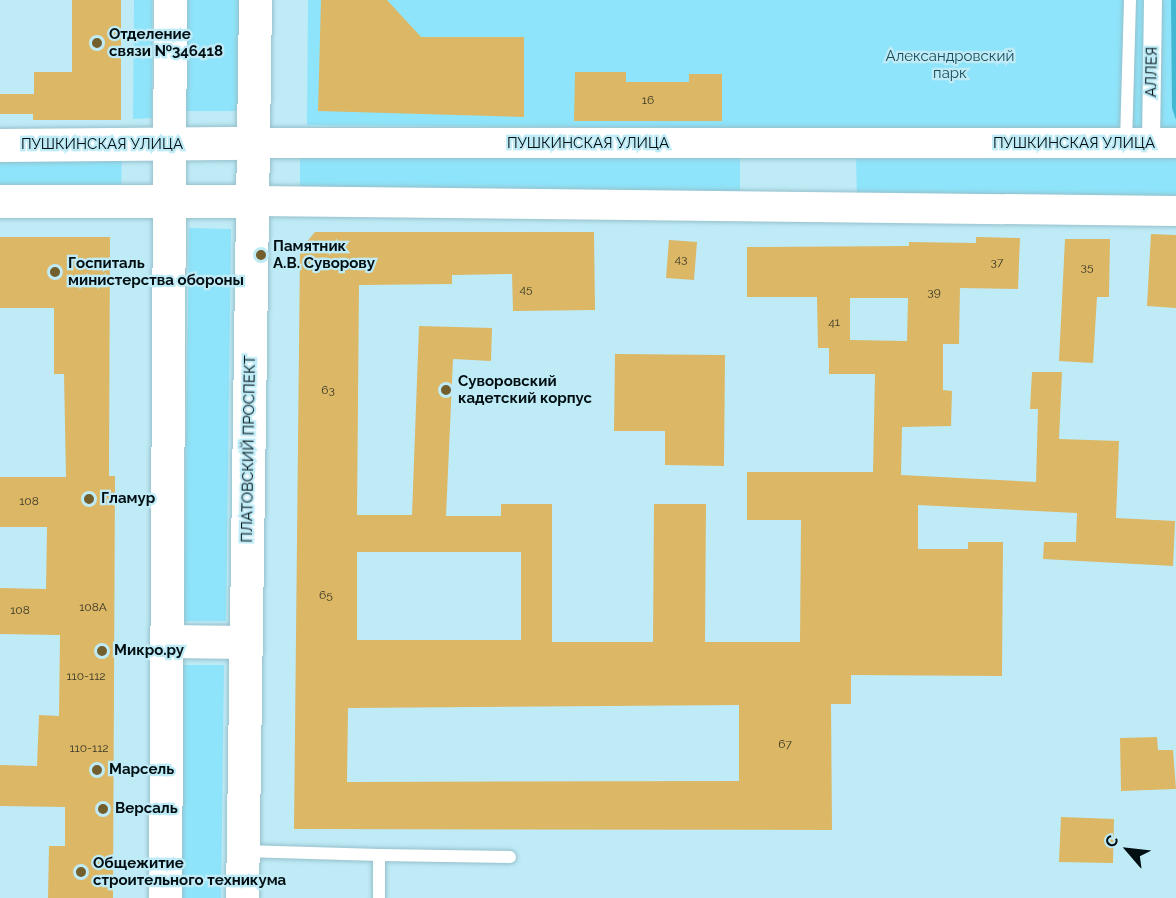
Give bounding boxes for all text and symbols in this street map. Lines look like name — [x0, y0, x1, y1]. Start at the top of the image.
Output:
place label: Отделение связи №346418 — [109, 25, 223, 60]
marker: Отделение связи №346418 — [90, 36, 104, 50]
park label: Александровский парк — [886, 47, 1014, 82]
street label: АЛЛЕЯ — [1143, 47, 1161, 97]
house number: 16 — [642, 94, 654, 108]
street label: ПУШКИНСКАЯ УЛИЦА — [507, 135, 669, 153]
street label: ПУШКИНСКАЯ УЛИЦА — [993, 135, 1155, 153]
street label: ПУШКИНСКАЯ УЛИЦА — [21, 136, 183, 154]
place label: Памятник А.В. Суворову — [273, 237, 375, 272]
marker: Памятник А.В. Суворову — [254, 248, 268, 262]
house number: 43 — [675, 253, 687, 267]
place label: Госпиталь министерства обороны — [68, 254, 244, 289]
house number: 37 — [991, 256, 1003, 270]
house number: 35 — [1081, 261, 1093, 275]
marker: Госпиталь министерства обороны — [46, 263, 64, 281]
house number: 45 — [519, 283, 533, 297]
house number: 39 — [927, 286, 941, 300]
house number: 41 — [828, 316, 840, 330]
street label: ПЛАТОВСКИЙ ПРОСПЕКТ — [238, 355, 260, 543]
place label: Суворовский кадетский корпус — [458, 372, 592, 407]
marker: Суворовский кадетский корпус — [439, 383, 453, 397]
house number: 63 — [321, 384, 335, 398]
place label: Гламур — [101, 490, 155, 508]
marker: Гламур — [82, 492, 96, 506]
house number: 108 — [19, 495, 39, 509]
house number: 65 — [319, 589, 333, 603]
house number: 108А — [79, 601, 107, 615]
house number: 108 — [10, 604, 30, 618]
place label: Микро.ру — [114, 642, 184, 660]
marker: Микро.ру — [95, 644, 109, 658]
house number: 110-112 — [66, 670, 106, 684]
house number: 67 — [778, 738, 792, 752]
house number: 110-112 — [69, 742, 109, 756]
place label: Марсель — [109, 761, 174, 779]
marker: Марсель — [90, 763, 104, 777]
place label: Версаль — [115, 800, 178, 818]
marker: Версаль — [96, 802, 110, 816]
north arrow — [1098, 820, 1158, 880]
text: С — [1101, 832, 1123, 851]
place label: Общежитие строительного техникума — [93, 854, 286, 889]
marker: Общежитие строительного техникума — [74, 865, 88, 879]

